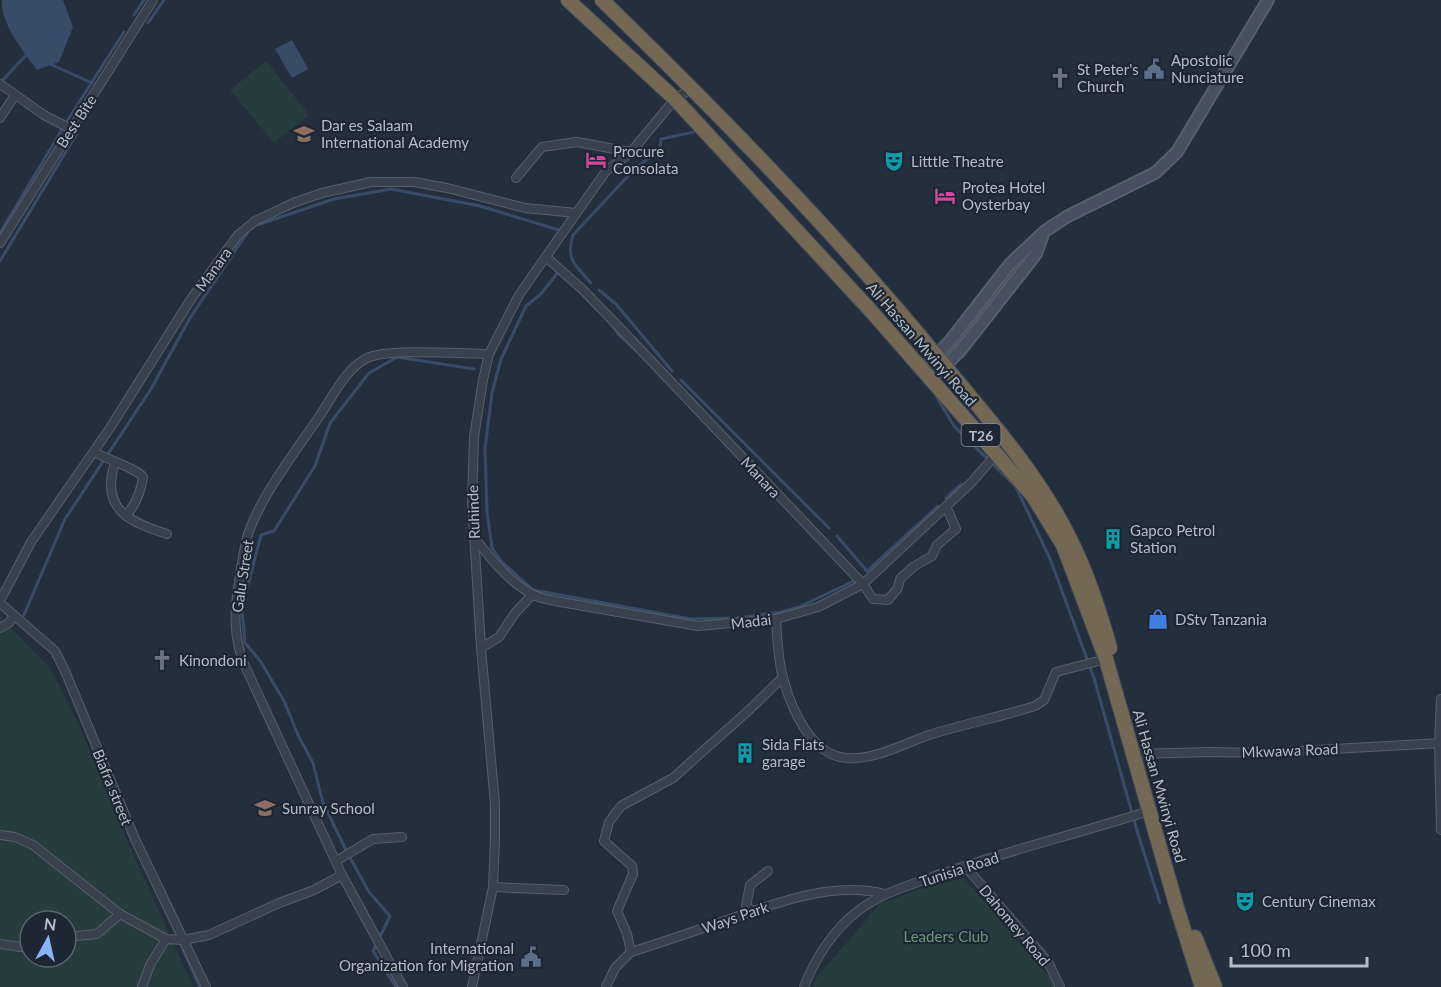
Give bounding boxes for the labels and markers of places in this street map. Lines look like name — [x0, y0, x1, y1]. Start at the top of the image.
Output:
place label: Apostolic Nunciature — [1171, 51, 1244, 86]
public building icon: Apostolic Nunciature — [1142, 57, 1166, 81]
place label: St Peter's Church — [1077, 60, 1139, 95]
church icon: St Peter's Church — [1048, 66, 1072, 90]
place label: Dar es Salaam International Academy — [321, 116, 469, 151]
school or university icon: Dar es Salaam International Academy — [292, 122, 316, 146]
place label: Procure Consolata — [613, 142, 678, 177]
hotel icon: Procure Consolata — [584, 148, 608, 172]
theatre icon: Litttle Theatre — [882, 149, 906, 173]
place label: Litttle Theatre — [911, 152, 1004, 170]
place label: Protea Hotel Oysterbay — [962, 178, 1045, 213]
hotel icon: Protea Hotel Oysterbay — [933, 184, 957, 208]
place label: Gapco Petrol Station — [1130, 521, 1215, 556]
building icon: Gapco Petrol Station — [1101, 527, 1125, 551]
shop icon: DStv Tanzania — [1146, 607, 1170, 631]
place label: DStv Tanzania — [1175, 610, 1267, 628]
church icon: Kinondoni — [150, 648, 174, 672]
place label: Kinondoni — [179, 651, 247, 669]
place label: Sida Flats garage — [762, 735, 824, 770]
building icon: Sida Flats garage — [733, 741, 757, 765]
school or university icon: Sunray School — [253, 796, 277, 820]
place label: Sunray School — [282, 799, 375, 817]
theatre icon: Century Cinemax — [1233, 889, 1257, 913]
place label: Century Cinemax — [1262, 892, 1376, 910]
place label: International Organization for Migration — [339, 939, 514, 974]
public building icon: International Organization for Migration — [519, 945, 543, 969]

